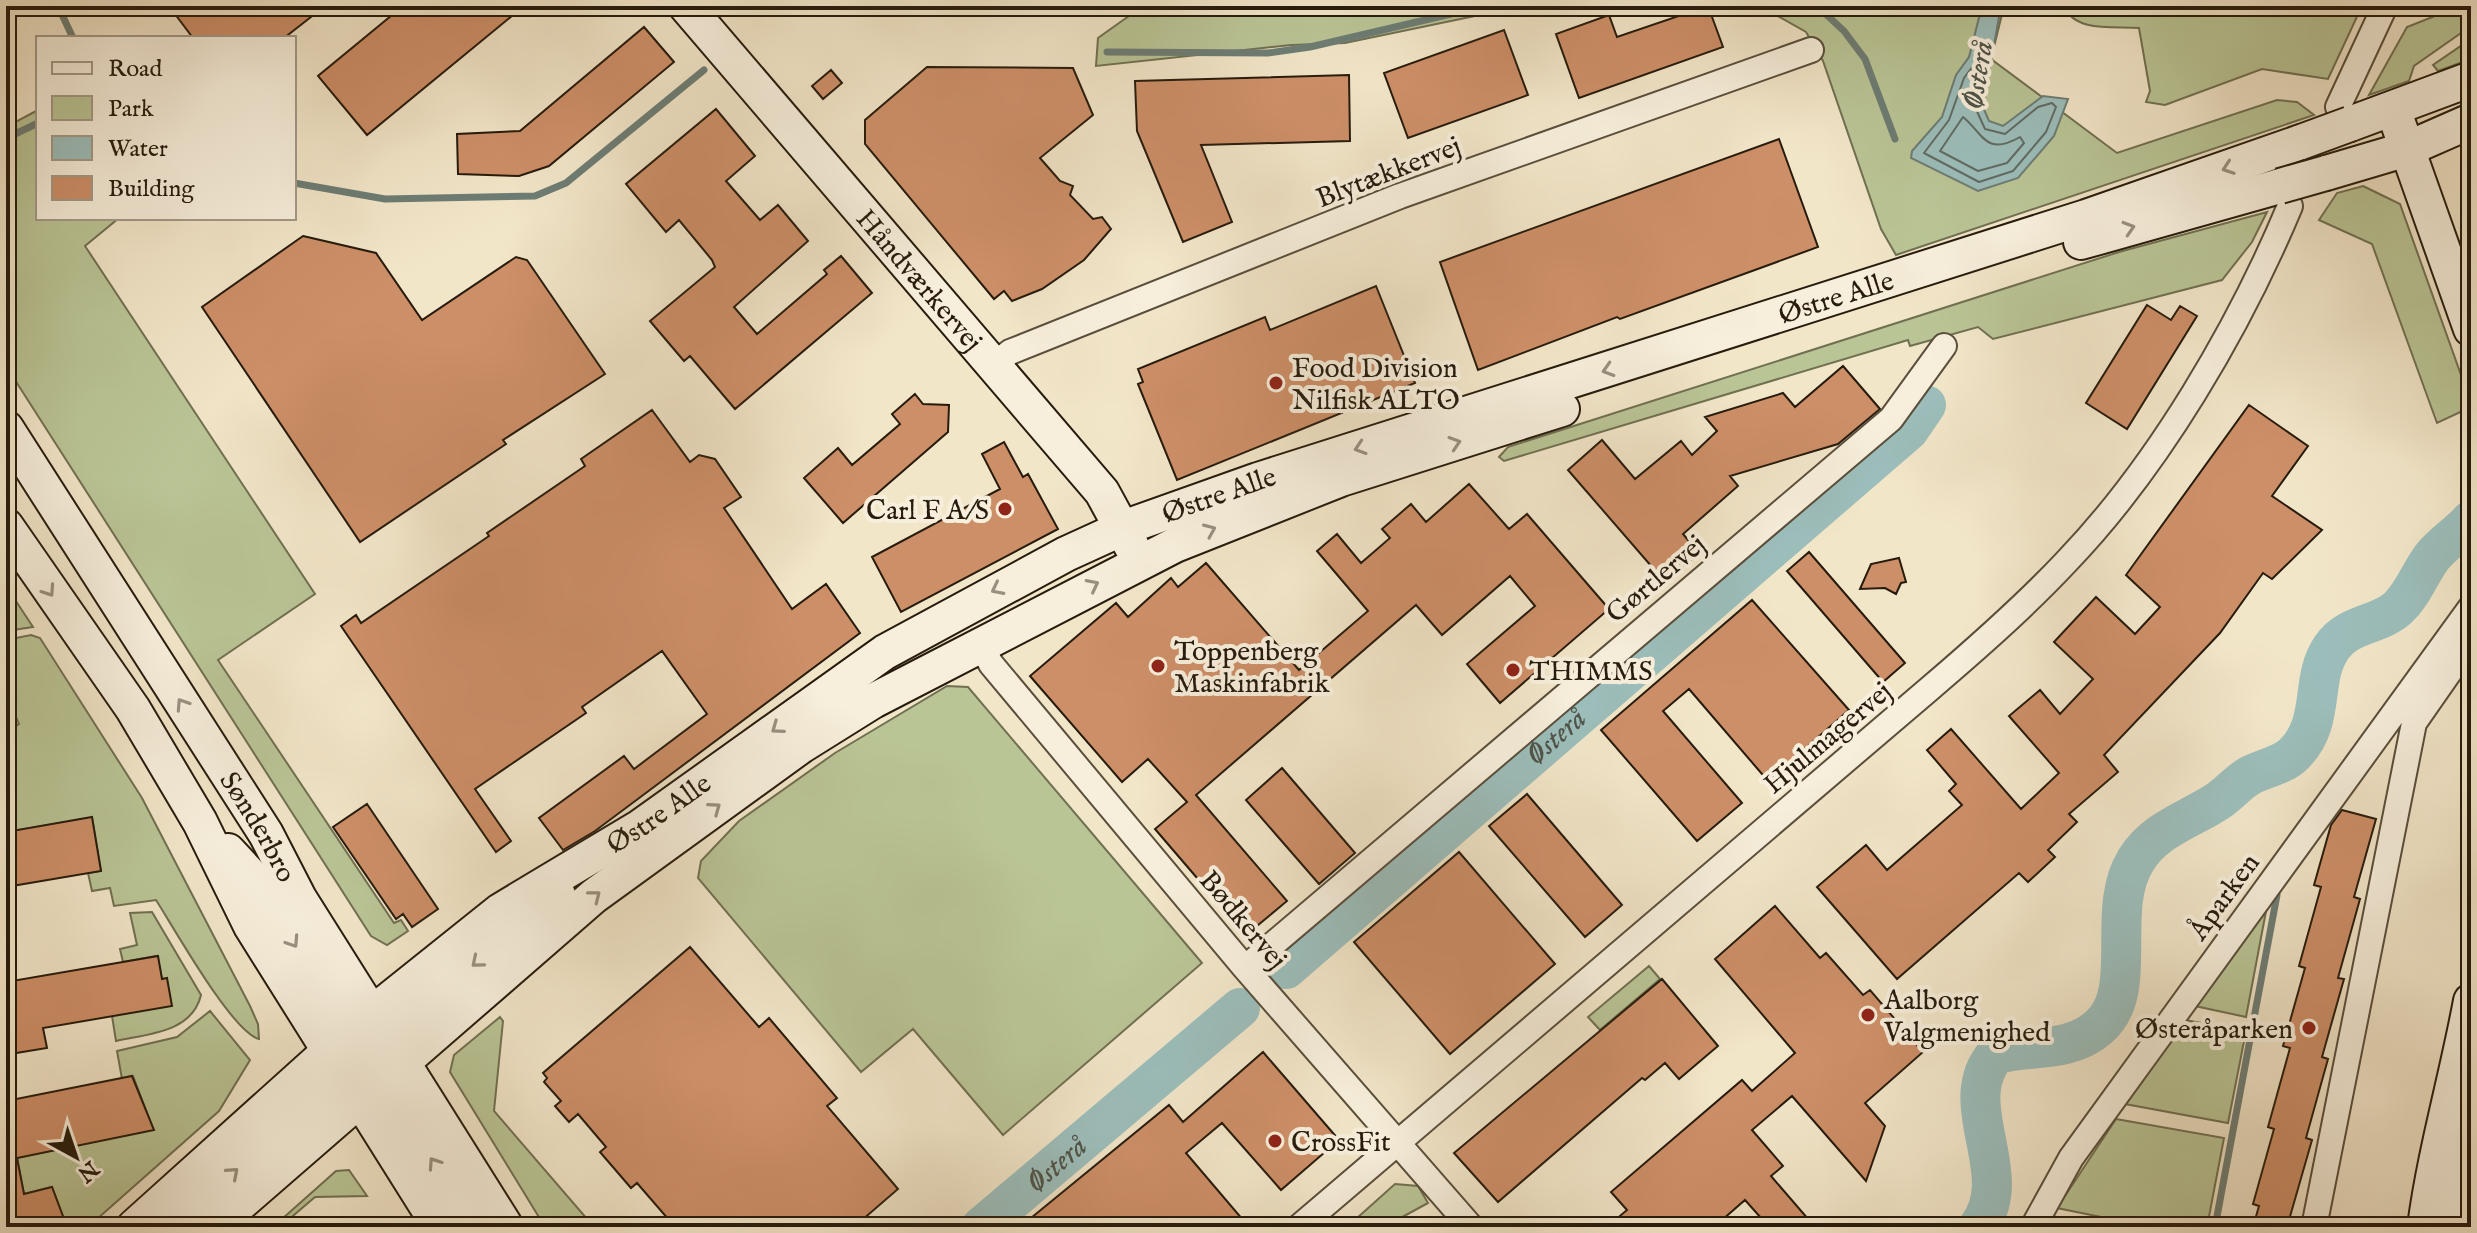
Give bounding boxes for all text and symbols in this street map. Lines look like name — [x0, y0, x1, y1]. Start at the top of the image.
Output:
legend — [36, 36, 296, 220]
water label: Østerå — [1955, 37, 2003, 112]
text: Road — [108, 54, 162, 85]
text: Park — [108, 94, 154, 125]
street label: Blytækkervej — [1312, 130, 1466, 217]
text: Water — [108, 134, 168, 165]
one-way arrow — [2221, 158, 2235, 174]
text: Building — [108, 174, 195, 205]
street label: Håndværkervej — [847, 203, 989, 360]
one-way arrow — [2122, 221, 2135, 237]
street label: Østre Alle — [1775, 264, 1899, 334]
place label: Food Division Nilfisk ALTO — [1292, 352, 1460, 419]
one-way arrow — [1601, 360, 1615, 376]
marker: Food Division Nilfisk ALTO — [1267, 374, 1285, 392]
one-way arrow — [1447, 436, 1461, 452]
one-way arrow — [1353, 438, 1367, 454]
street label: Østre Alle — [1158, 460, 1281, 533]
place label: Carl F A/S — [866, 494, 989, 529]
marker: Carl F A/S — [996, 500, 1014, 518]
one-way arrow — [1202, 523, 1216, 539]
street label: Gørtlervej — [1600, 528, 1714, 632]
one-way arrow — [990, 579, 1005, 594]
one-way arrow — [1085, 579, 1100, 594]
one-way arrow — [39, 583, 54, 597]
place label: Toppenberg Maskinfabrik — [1174, 635, 1331, 702]
place label: THIMMS — [1529, 655, 1653, 690]
marker: Toppenberg Maskinfabrik — [1149, 657, 1167, 675]
marker: THIMMS — [1504, 661, 1522, 679]
street label: Hjulmagervej — [1757, 675, 1900, 803]
one-way arrow — [176, 698, 191, 713]
water label: Østerå — [1518, 700, 1596, 775]
one-way arrow — [772, 718, 786, 733]
street label: Sønderbro — [211, 766, 303, 889]
street label: Østre Alle — [601, 767, 719, 863]
one-way arrow — [706, 803, 720, 818]
street label: Åparken — [2180, 847, 2268, 949]
street label: Bødkervej — [1191, 864, 1294, 977]
one-way arrow — [586, 891, 600, 906]
one-way arrow — [284, 933, 299, 947]
one-way arrow — [472, 952, 486, 967]
place label: Aalborg Valgmenighed — [1883, 984, 2050, 1051]
marker: Aalborg Valgmenighed — [1859, 1006, 1877, 1024]
place label: Østeråparken — [2135, 1013, 2293, 1048]
marker: Østeråparken — [2300, 1019, 2318, 1037]
north arrow — [36, 1117, 116, 1197]
place label: CrossFit — [1291, 1126, 1391, 1161]
water label: Østerå — [1018, 1128, 1096, 1202]
marker: CrossFit — [1266, 1132, 1284, 1150]
text: N — [71, 1153, 105, 1188]
one-way arrow — [429, 1157, 444, 1171]
one-way arrow — [223, 1169, 238, 1183]

